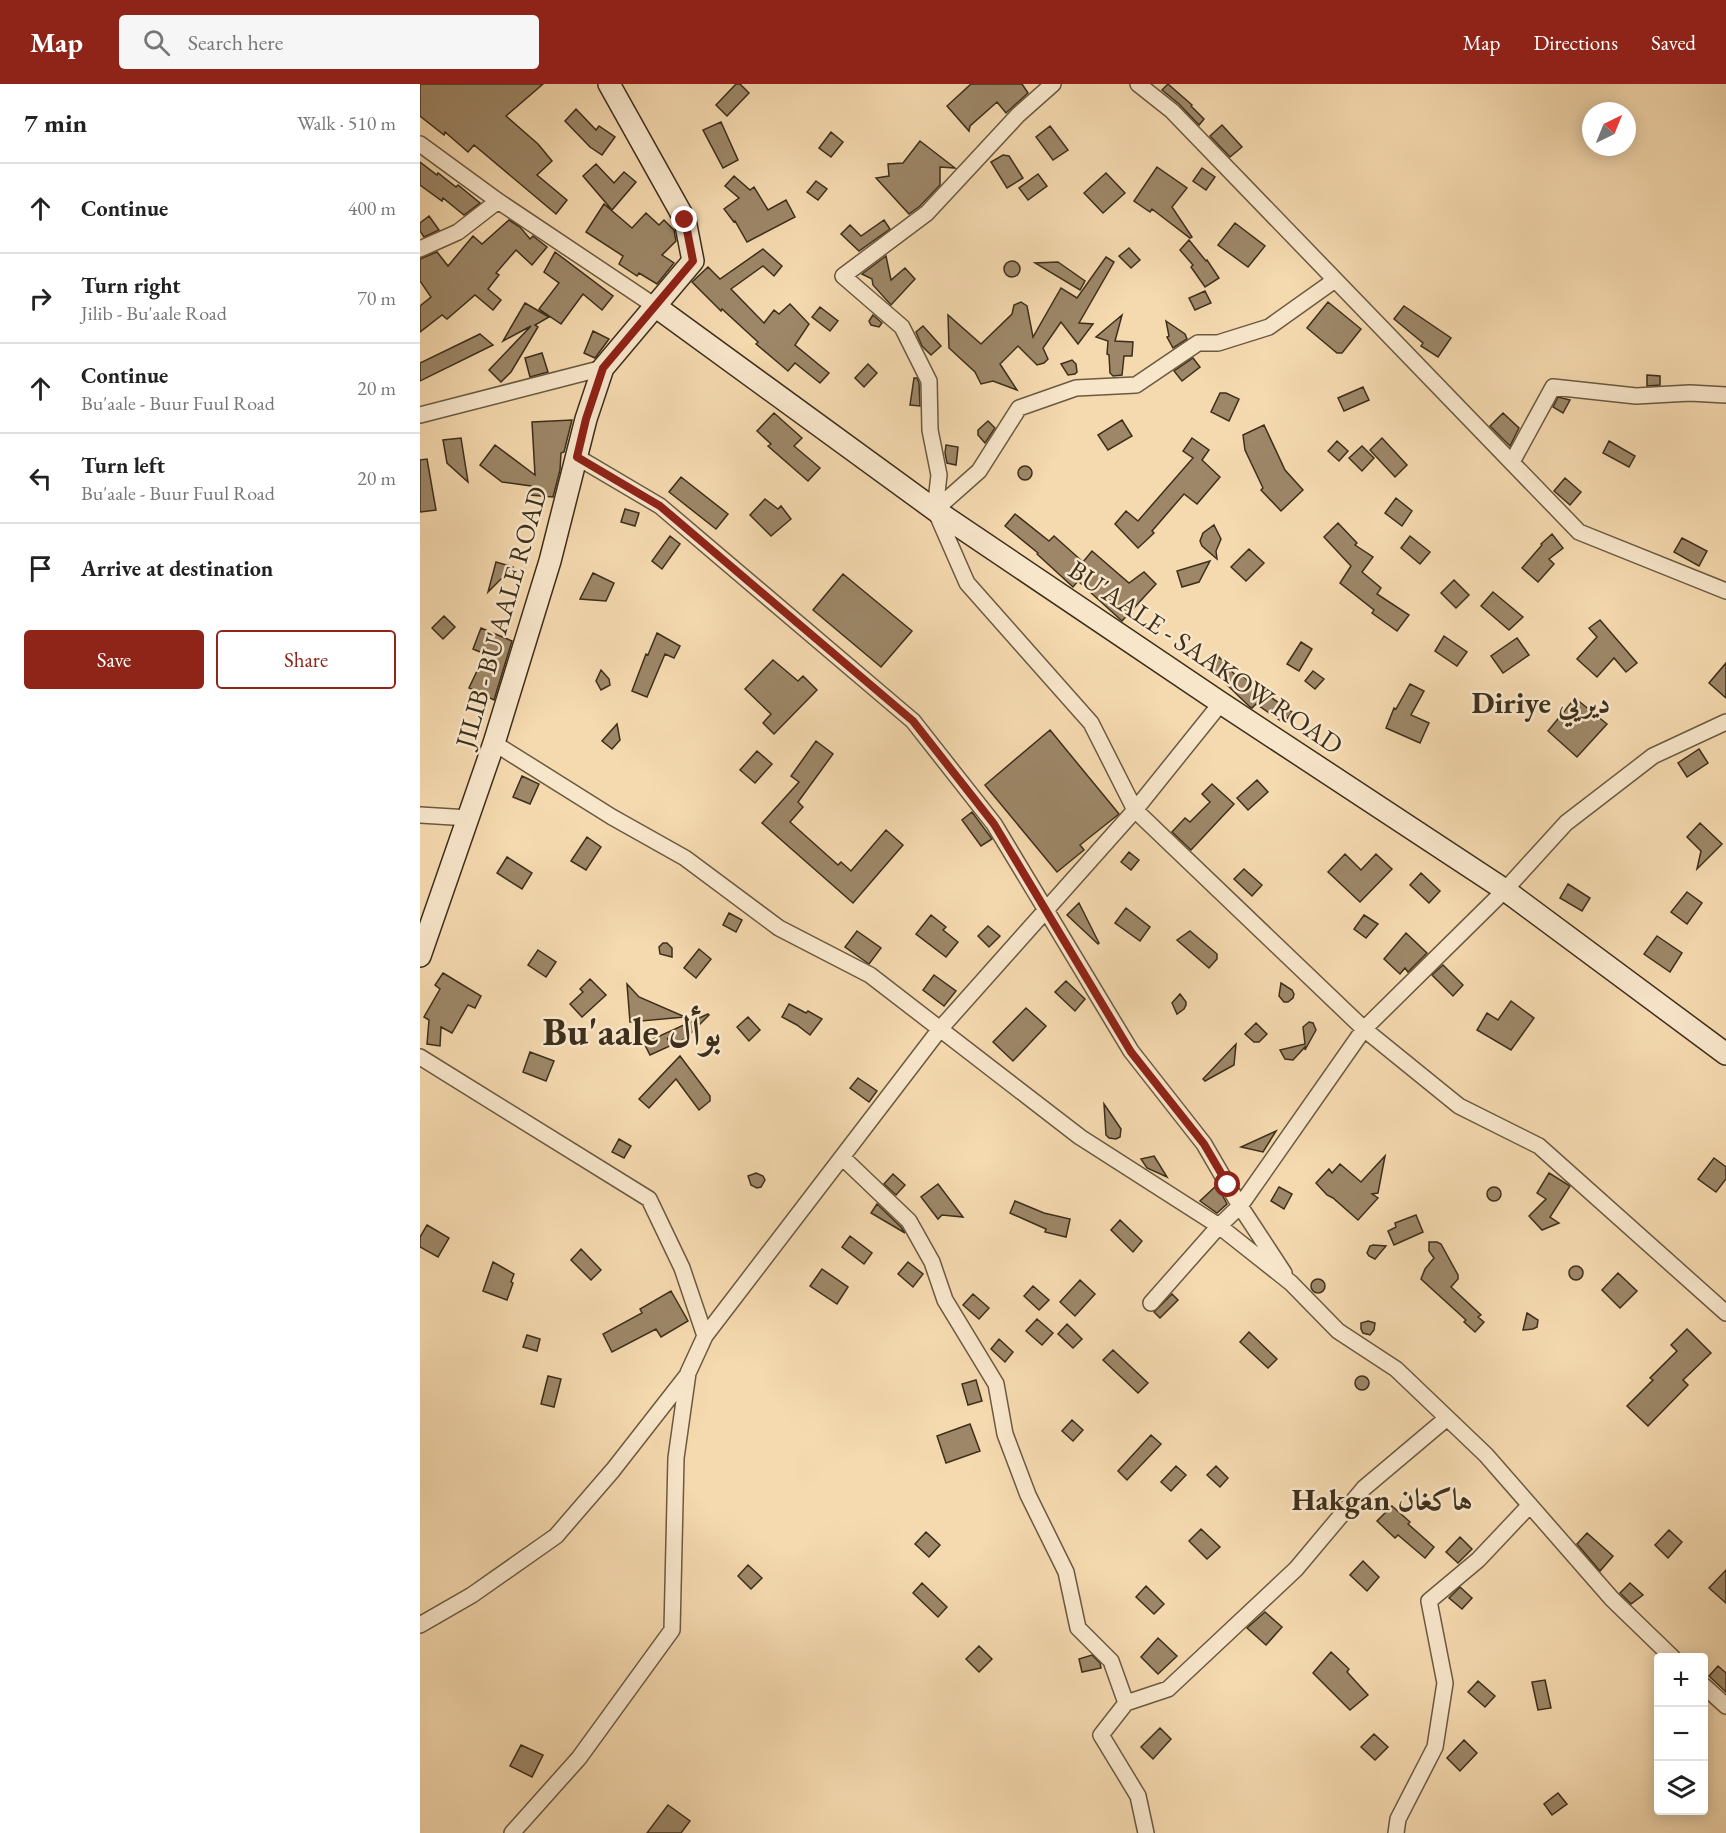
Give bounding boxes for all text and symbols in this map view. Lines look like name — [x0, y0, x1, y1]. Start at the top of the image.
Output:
search box — [119, 15, 539, 69]
text: Map — [30, 24, 83, 60]
icon: search — [140, 26, 173, 59]
text: Search here — [188, 28, 283, 57]
text: Map — [1463, 29, 1500, 56]
text: Directions — [1533, 29, 1618, 56]
text: Saved — [1651, 29, 1696, 56]
north arrow — [1582, 102, 1636, 156]
text: 7 min — [24, 106, 87, 140]
text: Walk · 510 m — [297, 110, 396, 136]
icon: ahead — [24, 192, 57, 225]
text: Continue — [81, 194, 168, 223]
text: 400 m — [348, 195, 396, 221]
route end — [671, 206, 697, 232]
text: Turn right — [81, 271, 180, 300]
icon: right — [24, 282, 57, 315]
text: 70 m — [357, 285, 396, 311]
text: Jilib - Bu'aale Road — [81, 300, 227, 326]
text: Continue — [81, 361, 168, 390]
icon: ahead — [24, 372, 57, 405]
text: 20 m — [357, 375, 396, 401]
text: Bu'aale - Buur Fuul Road — [81, 390, 275, 416]
text: Turn left — [81, 451, 165, 480]
icon: left — [24, 462, 57, 495]
text: 20 m — [357, 465, 396, 491]
text: Bu'aale - Buur Fuul Road — [81, 480, 275, 506]
street label: JILIB - BU'AALE ROAD — [446, 482, 555, 754]
icon: arrive — [24, 552, 57, 585]
street label: BU'AALE - SAAKOW ROAD — [1062, 552, 1350, 762]
text: Arrive at destination — [81, 554, 273, 583]
button: Save — [24, 630, 204, 689]
button: Share — [216, 630, 396, 689]
district label: Diriye ديريي — [1471, 683, 1611, 728]
district label: Bu'aale بوأل — [543, 1005, 721, 1057]
route start — [1214, 1171, 1240, 1197]
district label: Hakgan هاكغان — [1292, 1480, 1473, 1519]
map controls — [1654, 1653, 1708, 1815]
button: + — [1654, 1653, 1708, 1707]
button: − — [1654, 1707, 1708, 1761]
button: layers — [1654, 1761, 1708, 1815]

